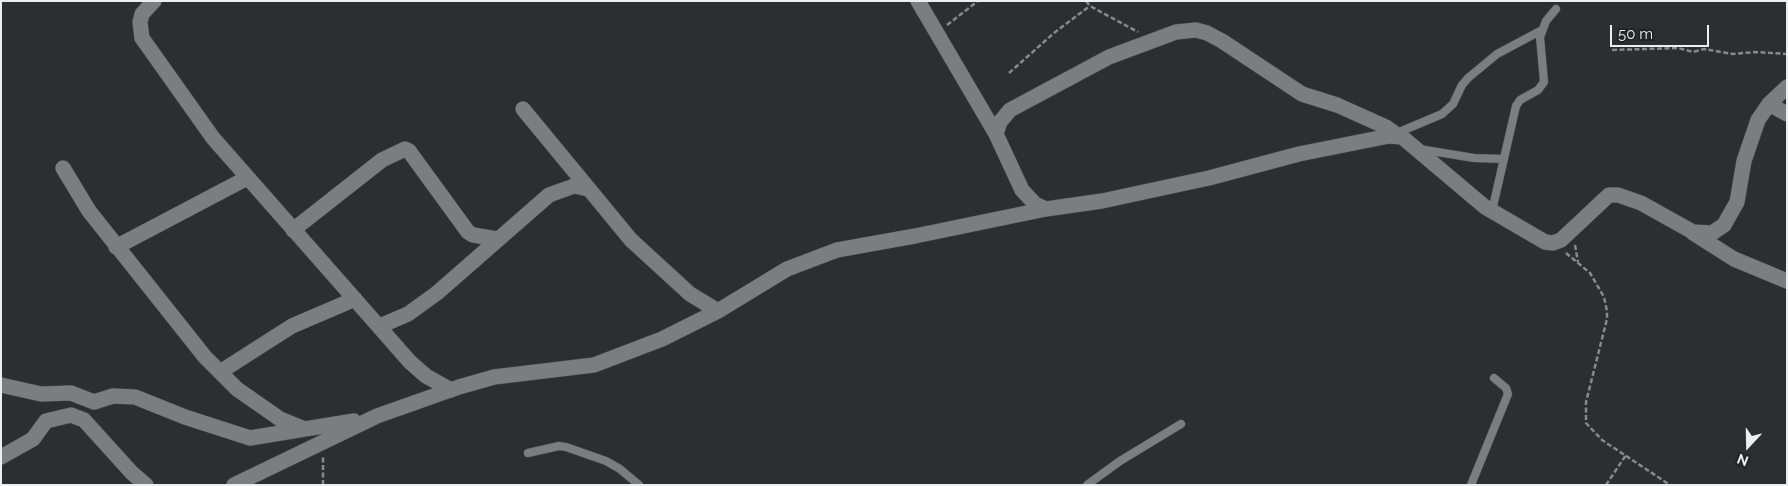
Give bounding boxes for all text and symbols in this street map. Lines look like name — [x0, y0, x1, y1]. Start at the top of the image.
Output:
scale bar — [1613, 15, 1712, 47]
text: 50 m — [1618, 25, 1653, 43]
north arrow — [1723, 421, 1773, 471]
text: N — [1735, 451, 1750, 469]

